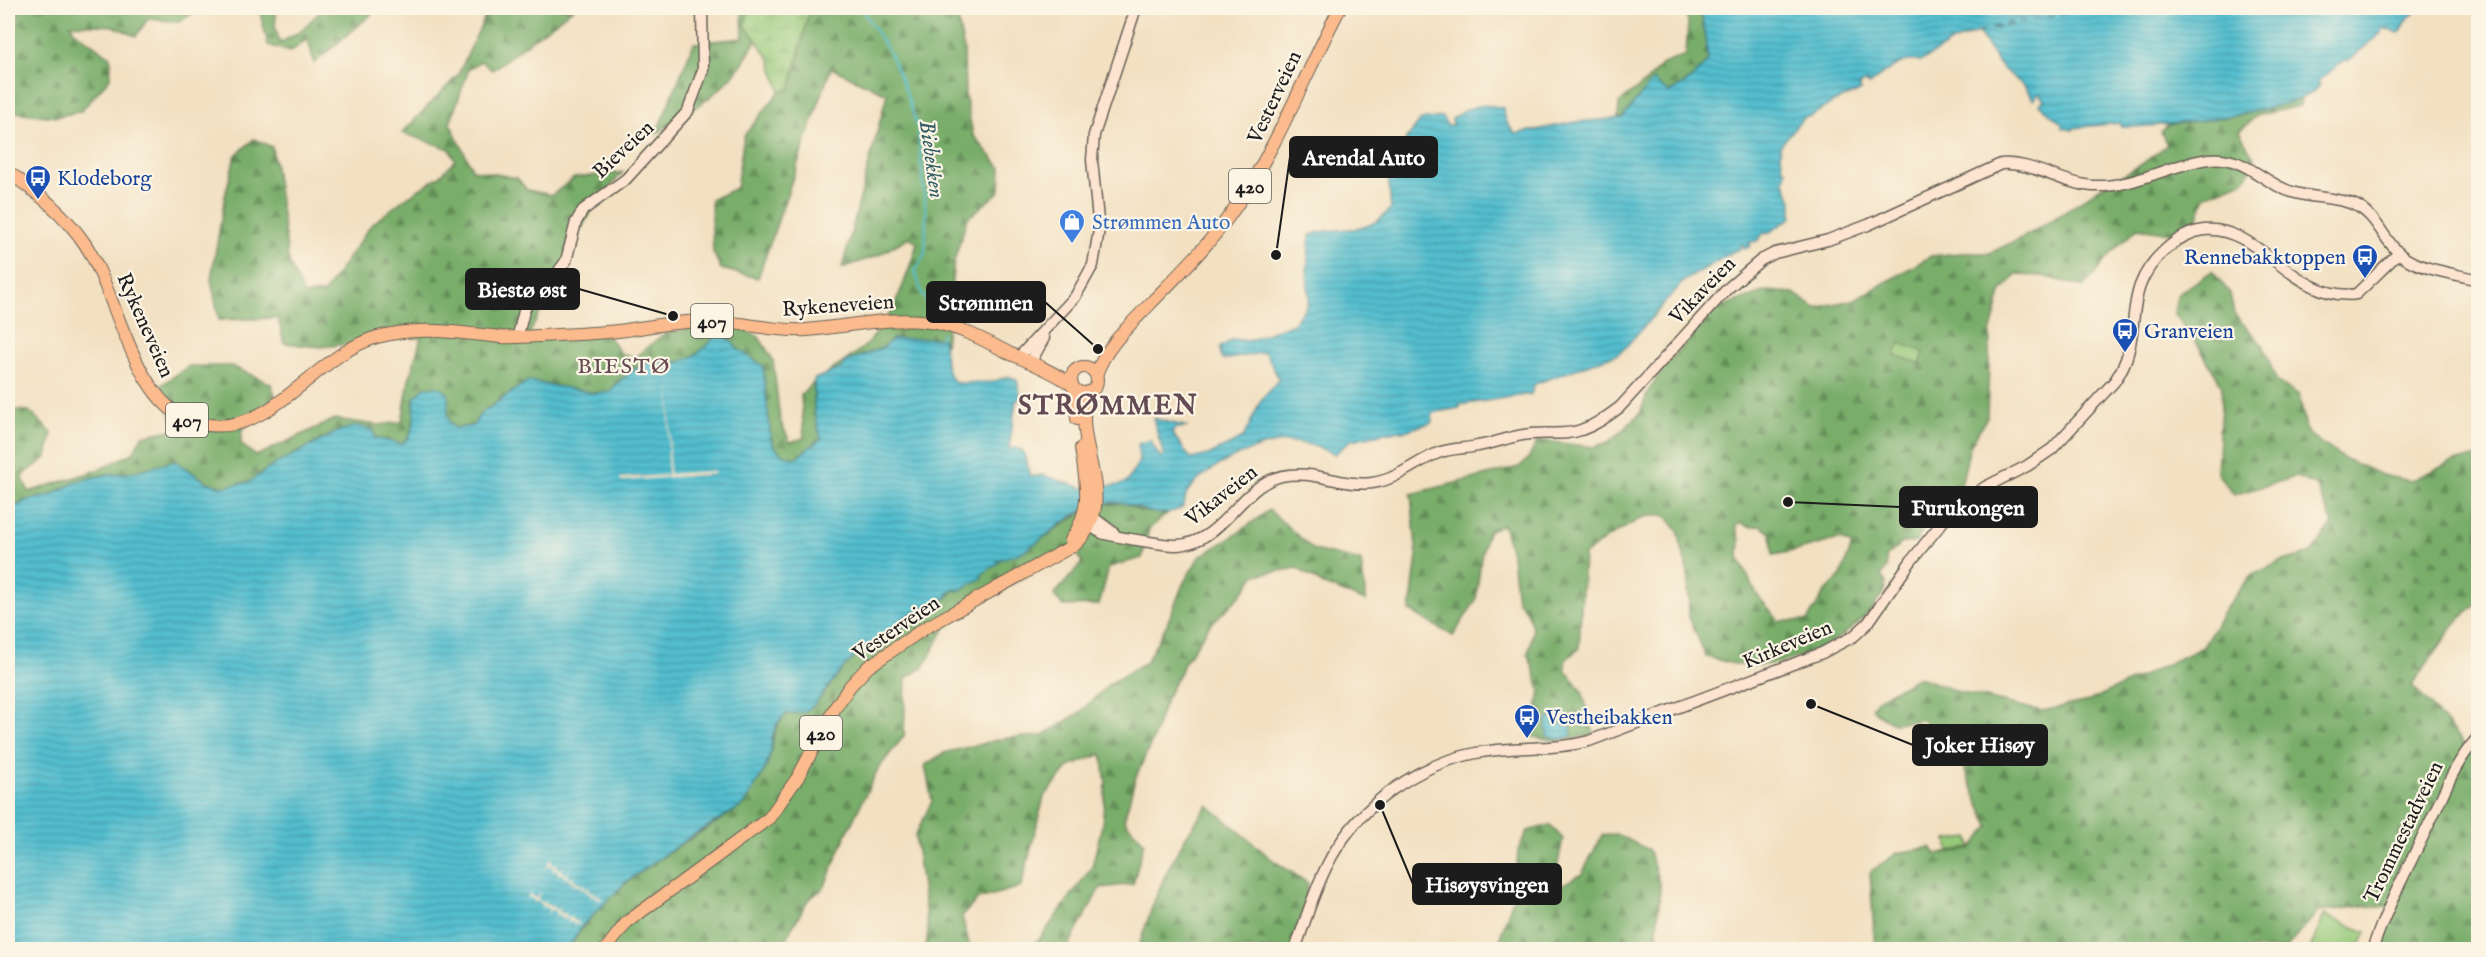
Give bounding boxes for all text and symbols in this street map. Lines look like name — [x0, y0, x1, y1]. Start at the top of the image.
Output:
street label: Vesterveien — [1242, 47, 1309, 149]
street label: Bieveien — [588, 115, 660, 185]
water label: Biebekken — [912, 118, 950, 200]
callout: Arendal Auto — [1290, 137, 1437, 177]
text: Arendal Auto — [1302, 145, 1425, 173]
bus stop icon: Klodeborg — [23, 163, 53, 201]
place label: Klodeborg — [57, 166, 152, 193]
road number: 420 — [1229, 169, 1271, 203]
shop icon: Strømmen Auto — [1057, 207, 1087, 245]
place label: Strømmen Auto — [1092, 210, 1230, 237]
bus stop icon: Rennebakktoppen — [2350, 242, 2380, 280]
place label: Rennebakktoppen — [2184, 245, 2346, 272]
street label: Vikaveien — [1663, 251, 1742, 332]
street label: Rykeneveien — [110, 269, 180, 382]
callout: Biestø øst — [466, 269, 579, 309]
text: Biestø øst — [477, 277, 567, 305]
callout: Strømmen — [927, 282, 1045, 322]
street label: Rykeneveien — [781, 289, 895, 324]
text: Strømmen — [939, 290, 1034, 318]
road number: 407 — [691, 304, 733, 338]
bus stop icon: Granveien — [2110, 316, 2140, 354]
place label: Granveien — [2144, 319, 2234, 346]
district label: BIESTØ — [577, 353, 671, 381]
district label: STRØMMEN — [1018, 390, 1198, 424]
road number: 407 — [166, 403, 208, 437]
street label: Vikaveien — [1179, 459, 1264, 533]
callout: Furukongen — [1900, 487, 2037, 527]
text: Furukongen — [1911, 495, 2025, 523]
street label: Vesterveien — [847, 590, 946, 669]
street label: Kirkeveien — [1739, 615, 1836, 676]
bus stop icon: Vestheibakken — [1512, 702, 1542, 740]
place label: Vestheibakken — [1545, 705, 1673, 732]
road number: 420 — [800, 716, 842, 750]
callout: Joker Hisøy — [1913, 725, 2047, 765]
text: Joker Hisøy — [1922, 732, 2036, 760]
street label: Trommestadveien — [2358, 757, 2450, 908]
callout: Hisøysvingen — [1413, 864, 1561, 904]
text: Hisøysvingen — [1425, 872, 1549, 900]

